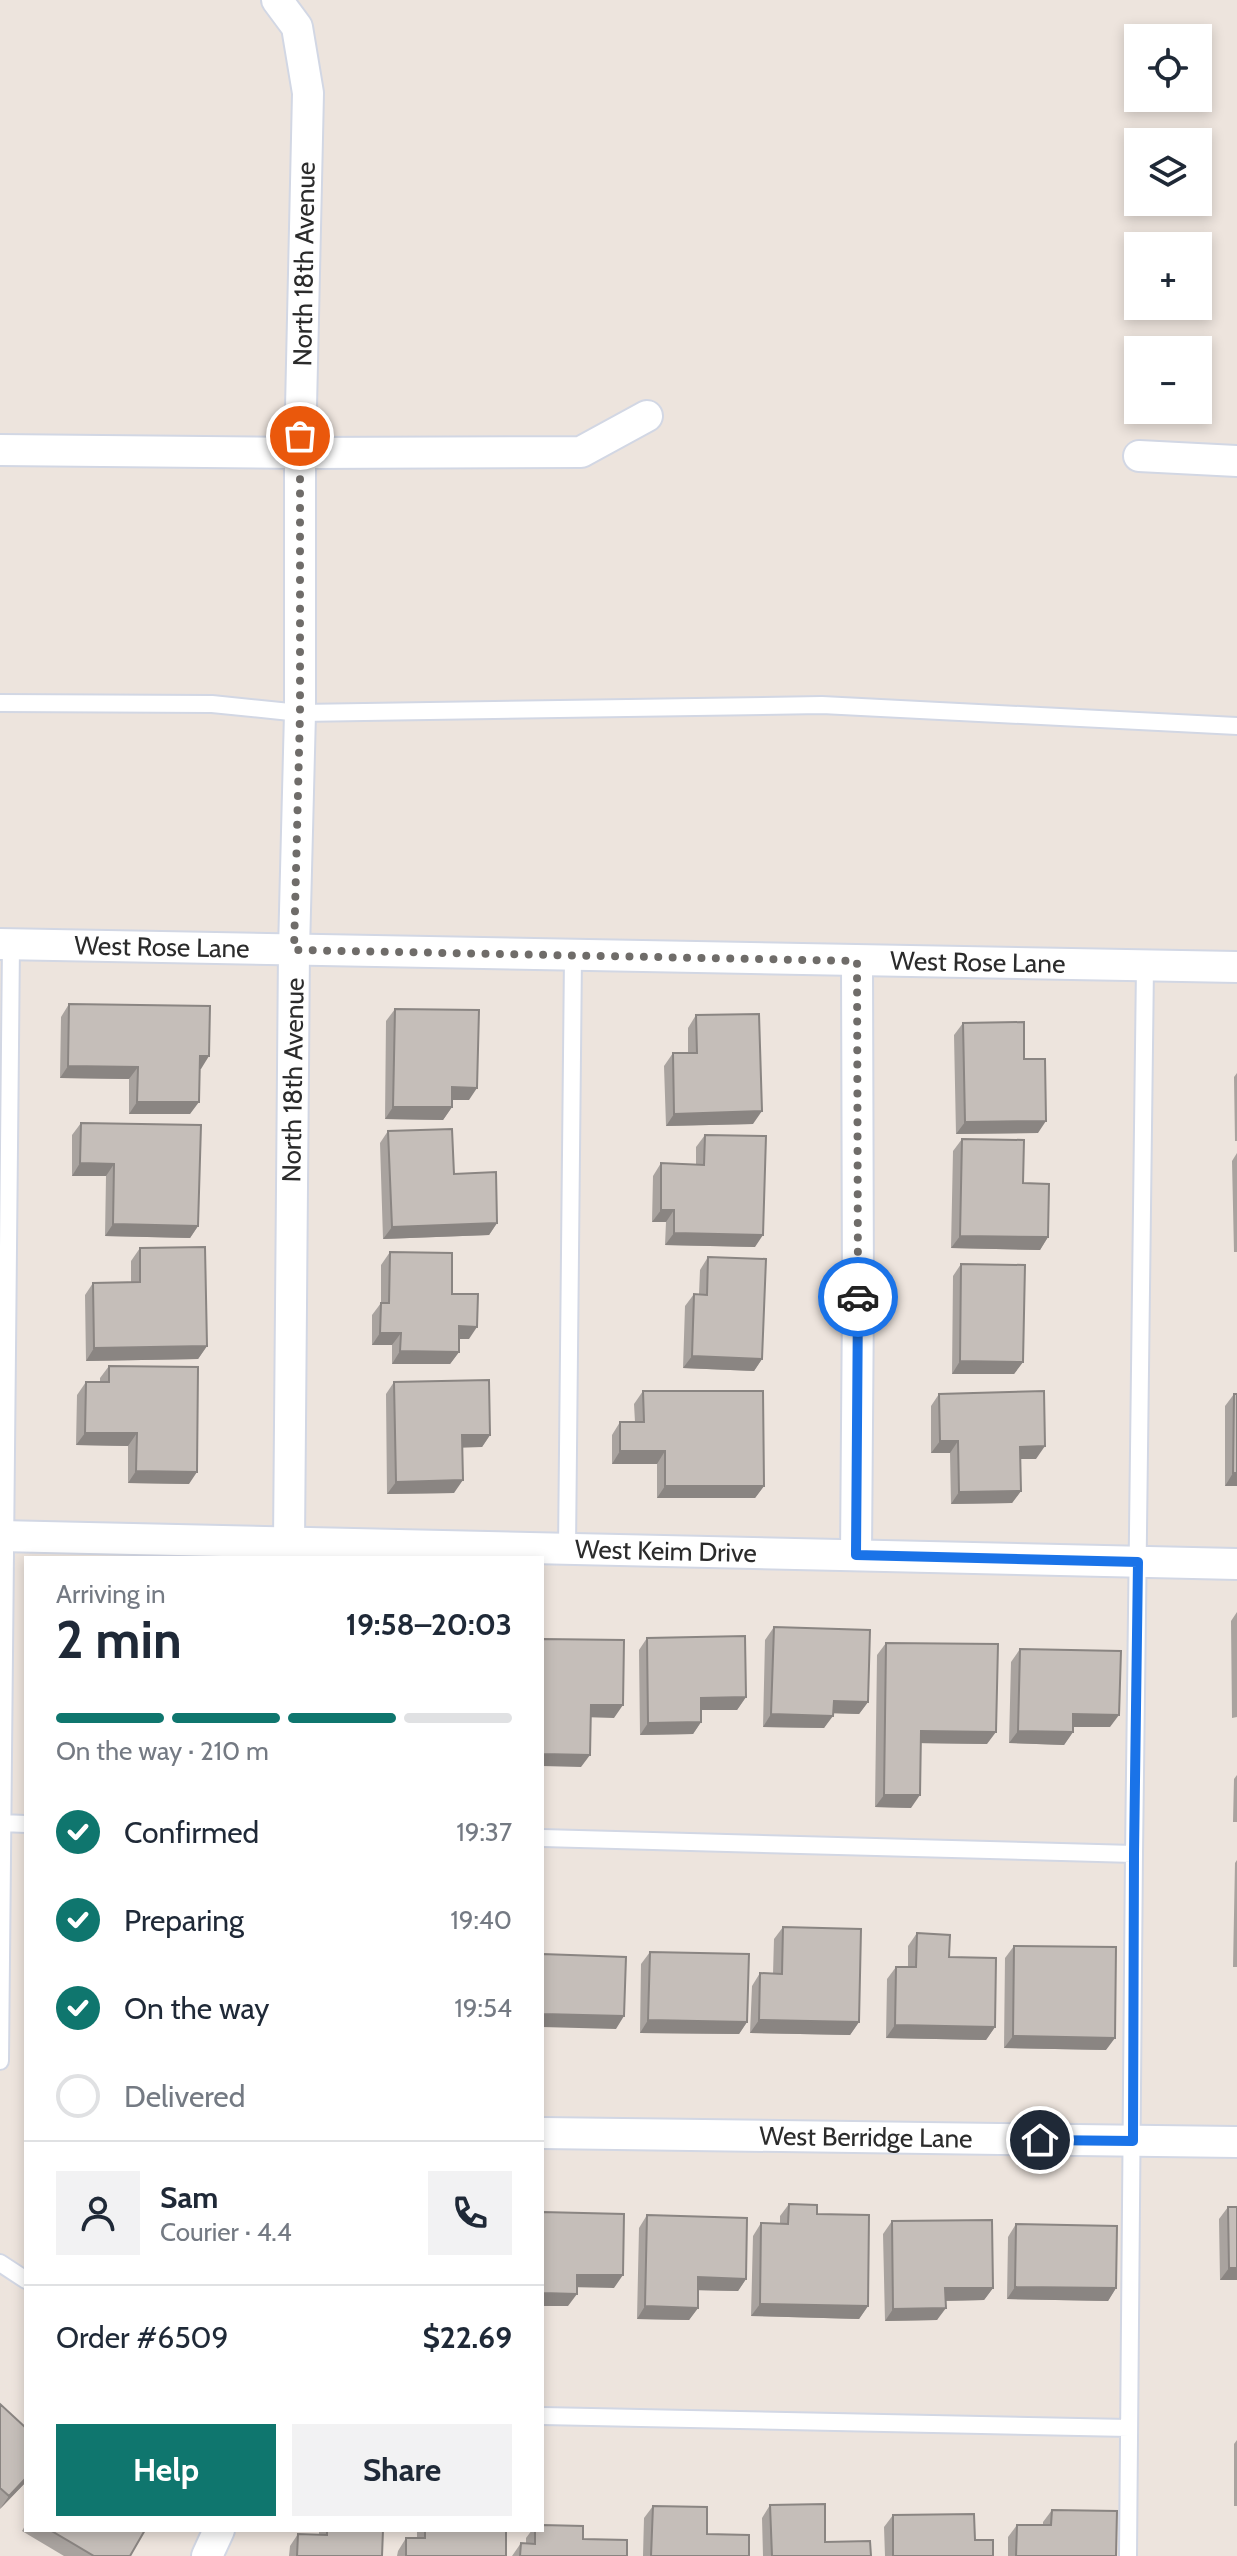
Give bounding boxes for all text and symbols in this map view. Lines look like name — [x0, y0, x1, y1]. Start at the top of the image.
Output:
map controls — [1124, 24, 1212, 424]
button: locate — [1124, 24, 1212, 112]
button: layers — [1124, 128, 1212, 216]
street label: North 18th Avenue — [286, 161, 322, 367]
button: + — [1124, 232, 1212, 320]
button: − — [1124, 336, 1212, 424]
pin — [266, 402, 334, 470]
icon: bag — [278, 414, 322, 458]
street label: West Rose Lane — [74, 929, 250, 965]
street label: West Rose Lane — [890, 945, 1066, 980]
street label: North 18th Avenue — [275, 977, 311, 1183]
courier — [818, 1257, 898, 1337]
icon: car — [836, 1275, 880, 1319]
street label: West Keim Drive — [574, 1533, 757, 1569]
text: Arriving in — [56, 1578, 166, 1610]
text: 19:58–20:03 — [346, 1606, 512, 1643]
text: 2 min — [56, 1608, 182, 1671]
text: On the way · 210 m — [56, 1735, 269, 1767]
icon: check — [56, 1810, 100, 1854]
text: Confirmed — [124, 1814, 259, 1851]
text: 19:37 — [456, 1816, 512, 1848]
icon: check — [56, 1898, 100, 1942]
text: Preparing — [124, 1902, 244, 1939]
text: 19:40 — [450, 1904, 512, 1936]
icon: check — [56, 1986, 100, 2030]
text: On the way — [124, 1990, 269, 2027]
text: 19:54 — [454, 1992, 512, 2024]
text: Delivered — [124, 2078, 245, 2115]
pin — [1006, 2106, 1074, 2174]
icon: home — [1018, 2118, 1062, 2162]
street label: West Berridge Lane — [759, 2120, 973, 2155]
button: person — [56, 2171, 140, 2255]
button: phone — [428, 2171, 512, 2255]
text: Sam — [160, 2179, 218, 2216]
text: Courier · 4.4 — [160, 2216, 292, 2248]
text: Order #6509 — [56, 2319, 229, 2356]
text: $22.69 — [422, 2319, 512, 2356]
button: Help — [56, 2424, 276, 2516]
button: Share — [292, 2424, 512, 2516]

